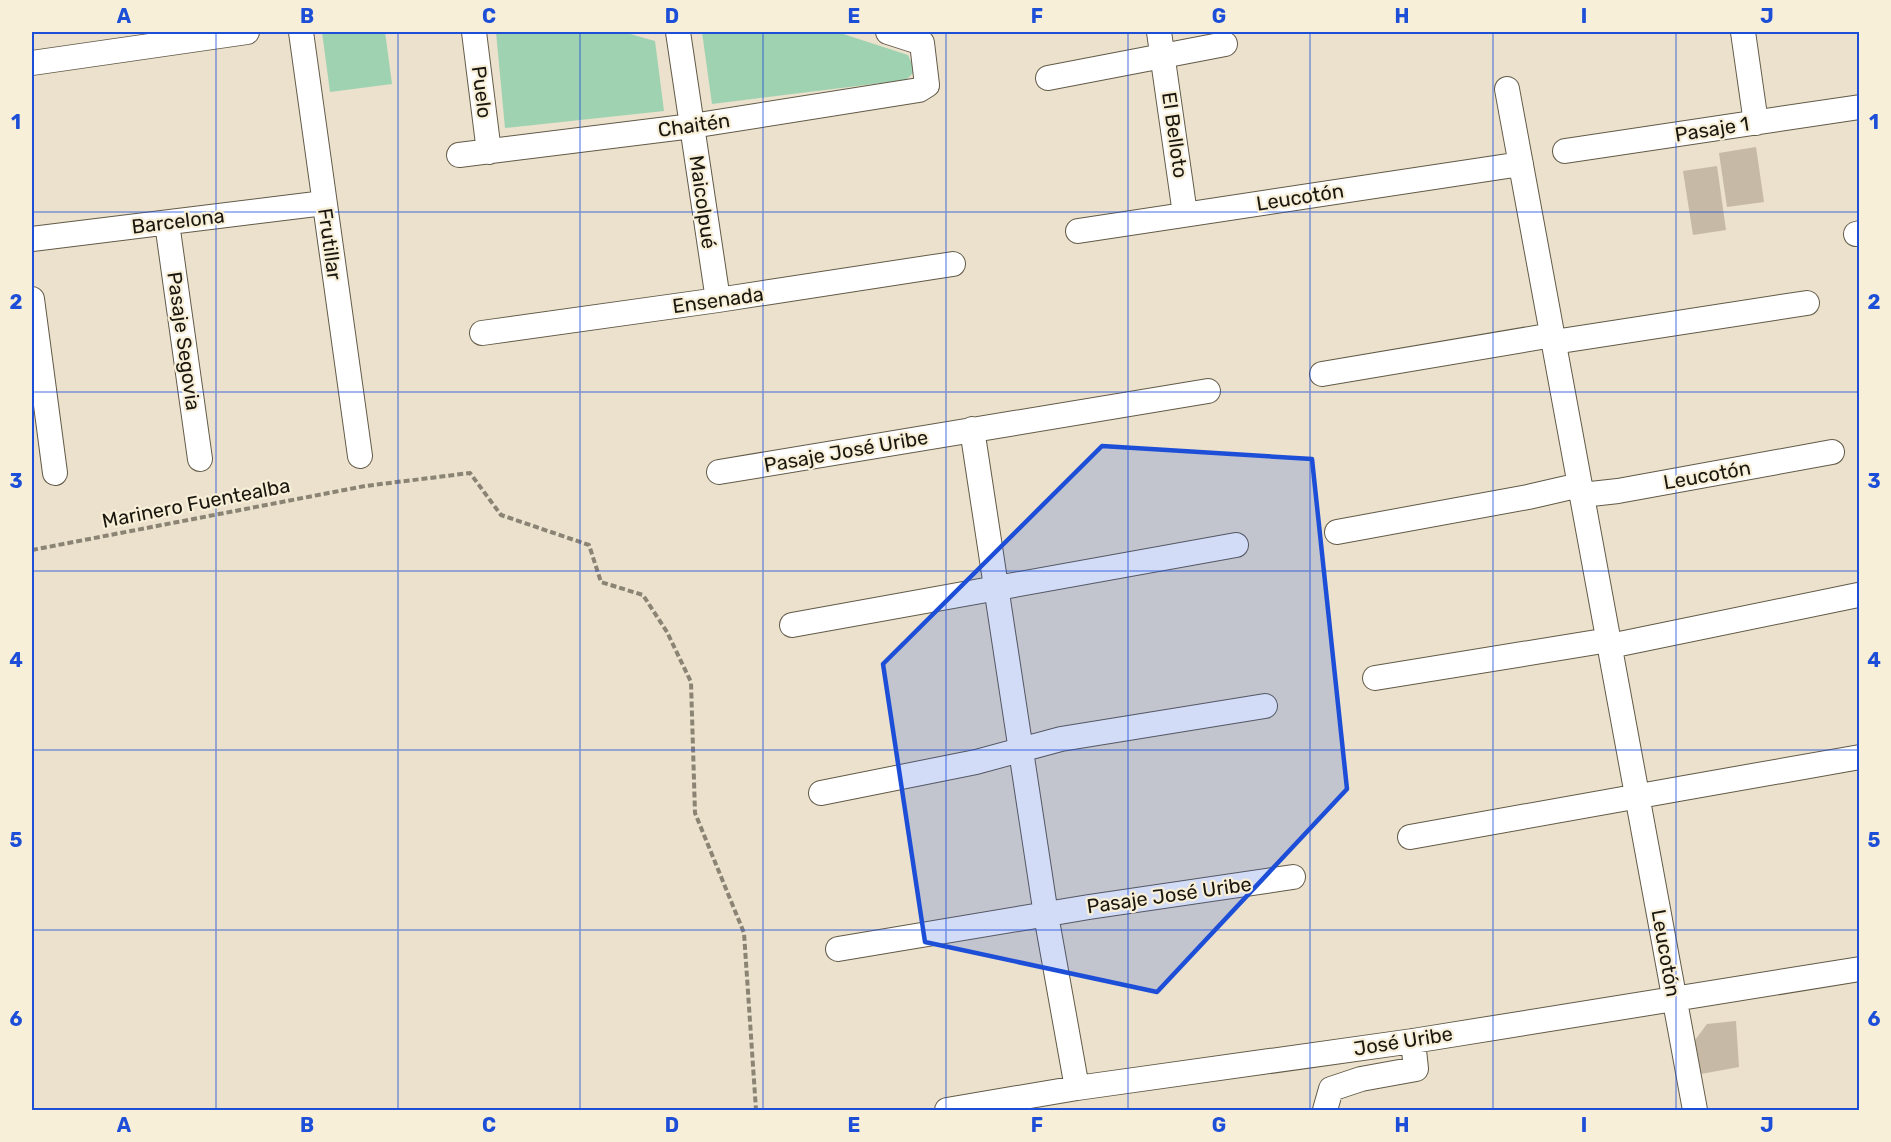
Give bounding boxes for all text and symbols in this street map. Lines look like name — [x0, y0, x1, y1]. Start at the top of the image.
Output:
text: A — [117, 4, 132, 28]
text: B — [300, 4, 314, 28]
text: C — [482, 4, 496, 28]
text: D — [665, 4, 679, 28]
text: E — [848, 4, 860, 28]
text: F — [1031, 4, 1043, 28]
text: G — [1212, 4, 1226, 28]
text: H — [1395, 4, 1409, 28]
text: I — [1581, 4, 1587, 28]
text: J — [1760, 4, 1774, 28]
street label: Puelo — [467, 65, 497, 119]
street label: El Belloto — [1157, 90, 1193, 180]
street label: Chaitén — [656, 108, 732, 142]
text: 1 — [11, 110, 21, 134]
text: 1 — [1869, 110, 1879, 134]
street label: Pasaje 1 — [1673, 111, 1751, 147]
street label: Maicolpué — [685, 154, 721, 250]
street label: Leucotón — [1255, 178, 1345, 216]
street label: Barcelona — [130, 203, 226, 239]
street label: Frutillar — [313, 207, 347, 282]
street label: Pasaje Segovia — [162, 270, 206, 412]
street label: Ensenada — [671, 282, 765, 318]
text: 2 — [10, 290, 23, 314]
text: 2 — [1868, 290, 1881, 314]
street label: Pasaje José Uribe — [762, 425, 930, 477]
street label: Leucotón — [1662, 456, 1752, 494]
text: 3 — [9, 469, 23, 493]
text: 3 — [1867, 469, 1881, 493]
street label: Marinero Fuentealba — [100, 473, 292, 533]
text: 4 — [9, 648, 23, 672]
text: 4 — [1867, 648, 1881, 672]
text: 5 — [10, 828, 23, 852]
text: 5 — [1868, 828, 1881, 852]
street label: Pasaje José Uribe — [1085, 872, 1253, 918]
street label: Leucotón — [1647, 908, 1685, 998]
text: 6 — [9, 1007, 23, 1031]
text: 6 — [1867, 1007, 1881, 1031]
street label: José Uribe — [1352, 1021, 1454, 1061]
text: A — [117, 1113, 132, 1137]
text: B — [300, 1113, 314, 1137]
text: C — [482, 1113, 496, 1137]
text: D — [665, 1113, 679, 1137]
text: E — [848, 1113, 860, 1137]
text: F — [1031, 1113, 1043, 1137]
text: G — [1212, 1113, 1226, 1137]
text: H — [1395, 1113, 1409, 1137]
text: I — [1581, 1113, 1587, 1137]
text: J — [1760, 1113, 1774, 1137]

